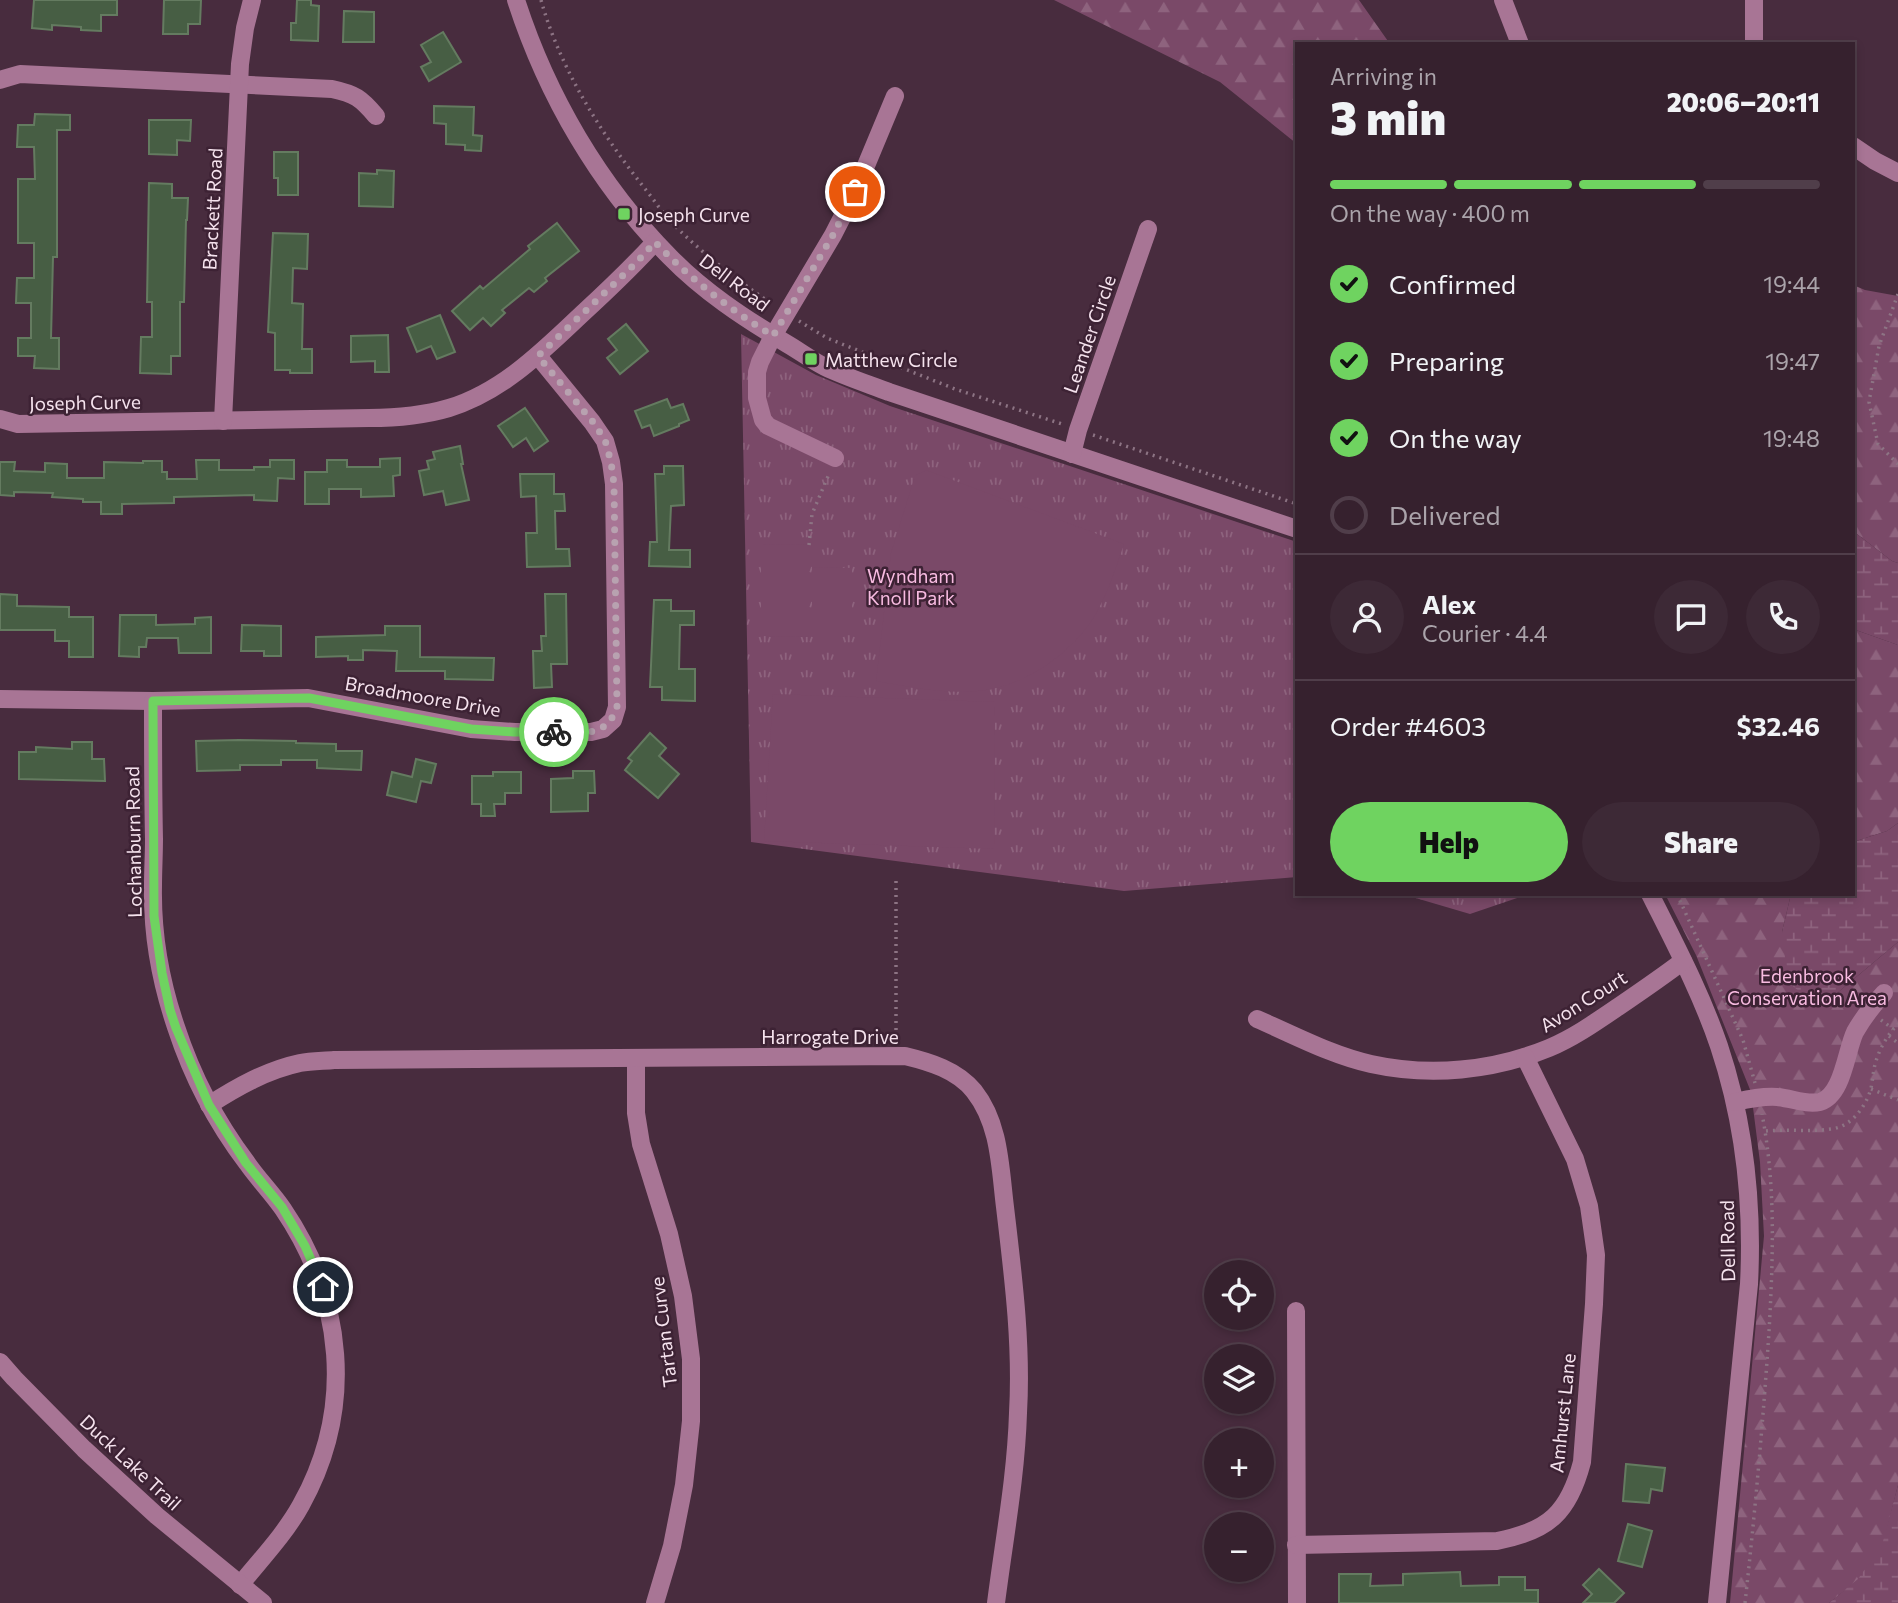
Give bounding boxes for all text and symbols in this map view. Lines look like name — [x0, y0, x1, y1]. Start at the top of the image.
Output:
text: Arriving in — [1330, 62, 1437, 90]
text: 20:06–20:11 — [1667, 86, 1820, 117]
text: 3 min — [1330, 88, 1446, 144]
street label: Brackett Road — [197, 147, 227, 271]
pin — [825, 162, 885, 222]
icon: bag — [836, 173, 874, 211]
text: On the way · 400 m — [1330, 199, 1530, 227]
place label: Joseph Curve — [638, 203, 750, 226]
marker: Joseph Curve — [616, 206, 632, 222]
street label: Dell Road — [695, 248, 775, 316]
icon: check — [1330, 265, 1368, 303]
text: Confirmed — [1389, 268, 1516, 299]
text: 19:44 — [1763, 270, 1820, 298]
street label: Leander Circle — [1058, 272, 1120, 396]
icon: check — [1330, 342, 1368, 380]
text: Preparing — [1389, 345, 1504, 376]
text: 19:47 — [1765, 347, 1820, 375]
place label: Matthew Circle — [825, 348, 957, 371]
marker: Matthew Circle — [803, 351, 819, 367]
street label: Joseph Curve — [29, 390, 141, 414]
icon: check — [1330, 419, 1368, 457]
text: On the way — [1389, 422, 1522, 453]
text: 19:48 — [1763, 424, 1820, 452]
text: Delivered — [1389, 499, 1500, 530]
park label: Wyndham Knoll Park — [867, 564, 955, 609]
button: person — [1330, 580, 1404, 654]
button: chat — [1654, 580, 1728, 654]
button: phone — [1746, 580, 1820, 654]
text: Alex — [1422, 588, 1476, 619]
text: Courier · 4.4 — [1422, 619, 1548, 647]
street label: Broadmoore Drive — [343, 671, 503, 721]
courier — [519, 697, 589, 767]
text: Order #4603 — [1330, 710, 1486, 741]
text: $32.46 — [1737, 710, 1820, 741]
icon: bike — [535, 713, 573, 751]
street label: Lochanburn Road — [120, 766, 146, 918]
button: Help — [1330, 802, 1568, 882]
button: Share — [1582, 802, 1820, 882]
park label: Edenbrook Conservation Area — [1727, 964, 1887, 1009]
street label: Avon Court — [1535, 965, 1631, 1037]
street label: Harrogate Drive — [761, 1025, 899, 1048]
street label: Dell Road — [1715, 1200, 1739, 1282]
pin — [293, 1257, 353, 1317]
map controls — [1204, 1260, 1274, 1582]
button: locate — [1204, 1260, 1274, 1330]
icon: home — [304, 1268, 342, 1306]
street label: Tartan Curve — [645, 1276, 681, 1388]
button: layers — [1204, 1344, 1274, 1414]
street label: Amhurst Lane — [1544, 1352, 1580, 1474]
street label: Duck Lake Trail — [76, 1409, 186, 1515]
button: + — [1204, 1428, 1274, 1498]
button: − — [1204, 1512, 1274, 1582]

